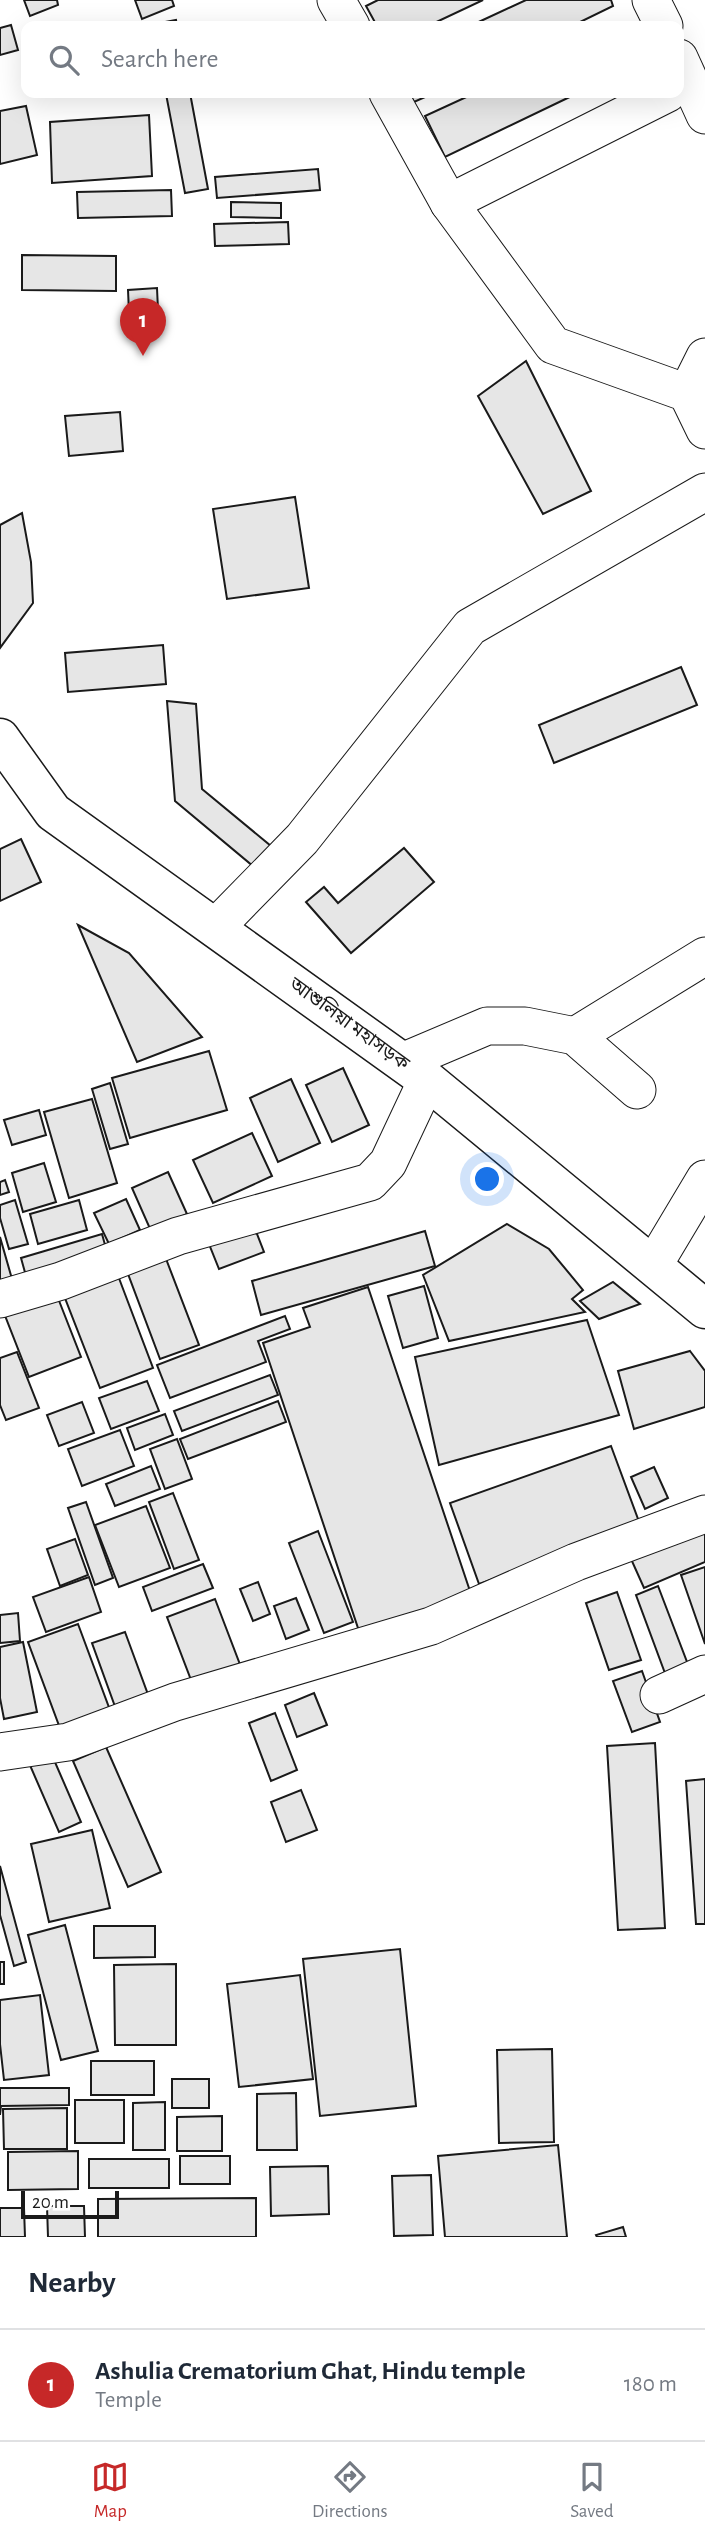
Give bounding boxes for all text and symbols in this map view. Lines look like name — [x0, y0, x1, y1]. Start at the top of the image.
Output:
search box — [21, 21, 684, 98]
icon: search — [45, 41, 83, 79]
text: Search here — [101, 46, 219, 72]
pin: 1 — [120, 298, 166, 356]
street label: আশুলিয়া মহাসড়ক — [285, 971, 415, 1074]
your location — [470, 1162, 504, 1196]
scale bar — [21, 2188, 119, 2220]
text: 20 m — [32, 2193, 69, 2212]
text: Nearby — [28, 2268, 116, 2298]
text: Ashulia Crematorium Ghat, Hindu temple — [95, 2358, 526, 2384]
text: 1 — [47, 2373, 55, 2396]
text: 180 m — [624, 2373, 677, 2396]
text: Temple — [95, 2389, 162, 2412]
tab: Map — [91, 2458, 129, 2523]
tab: Directions — [312, 2458, 388, 2523]
tab: Saved — [570, 2458, 614, 2523]

